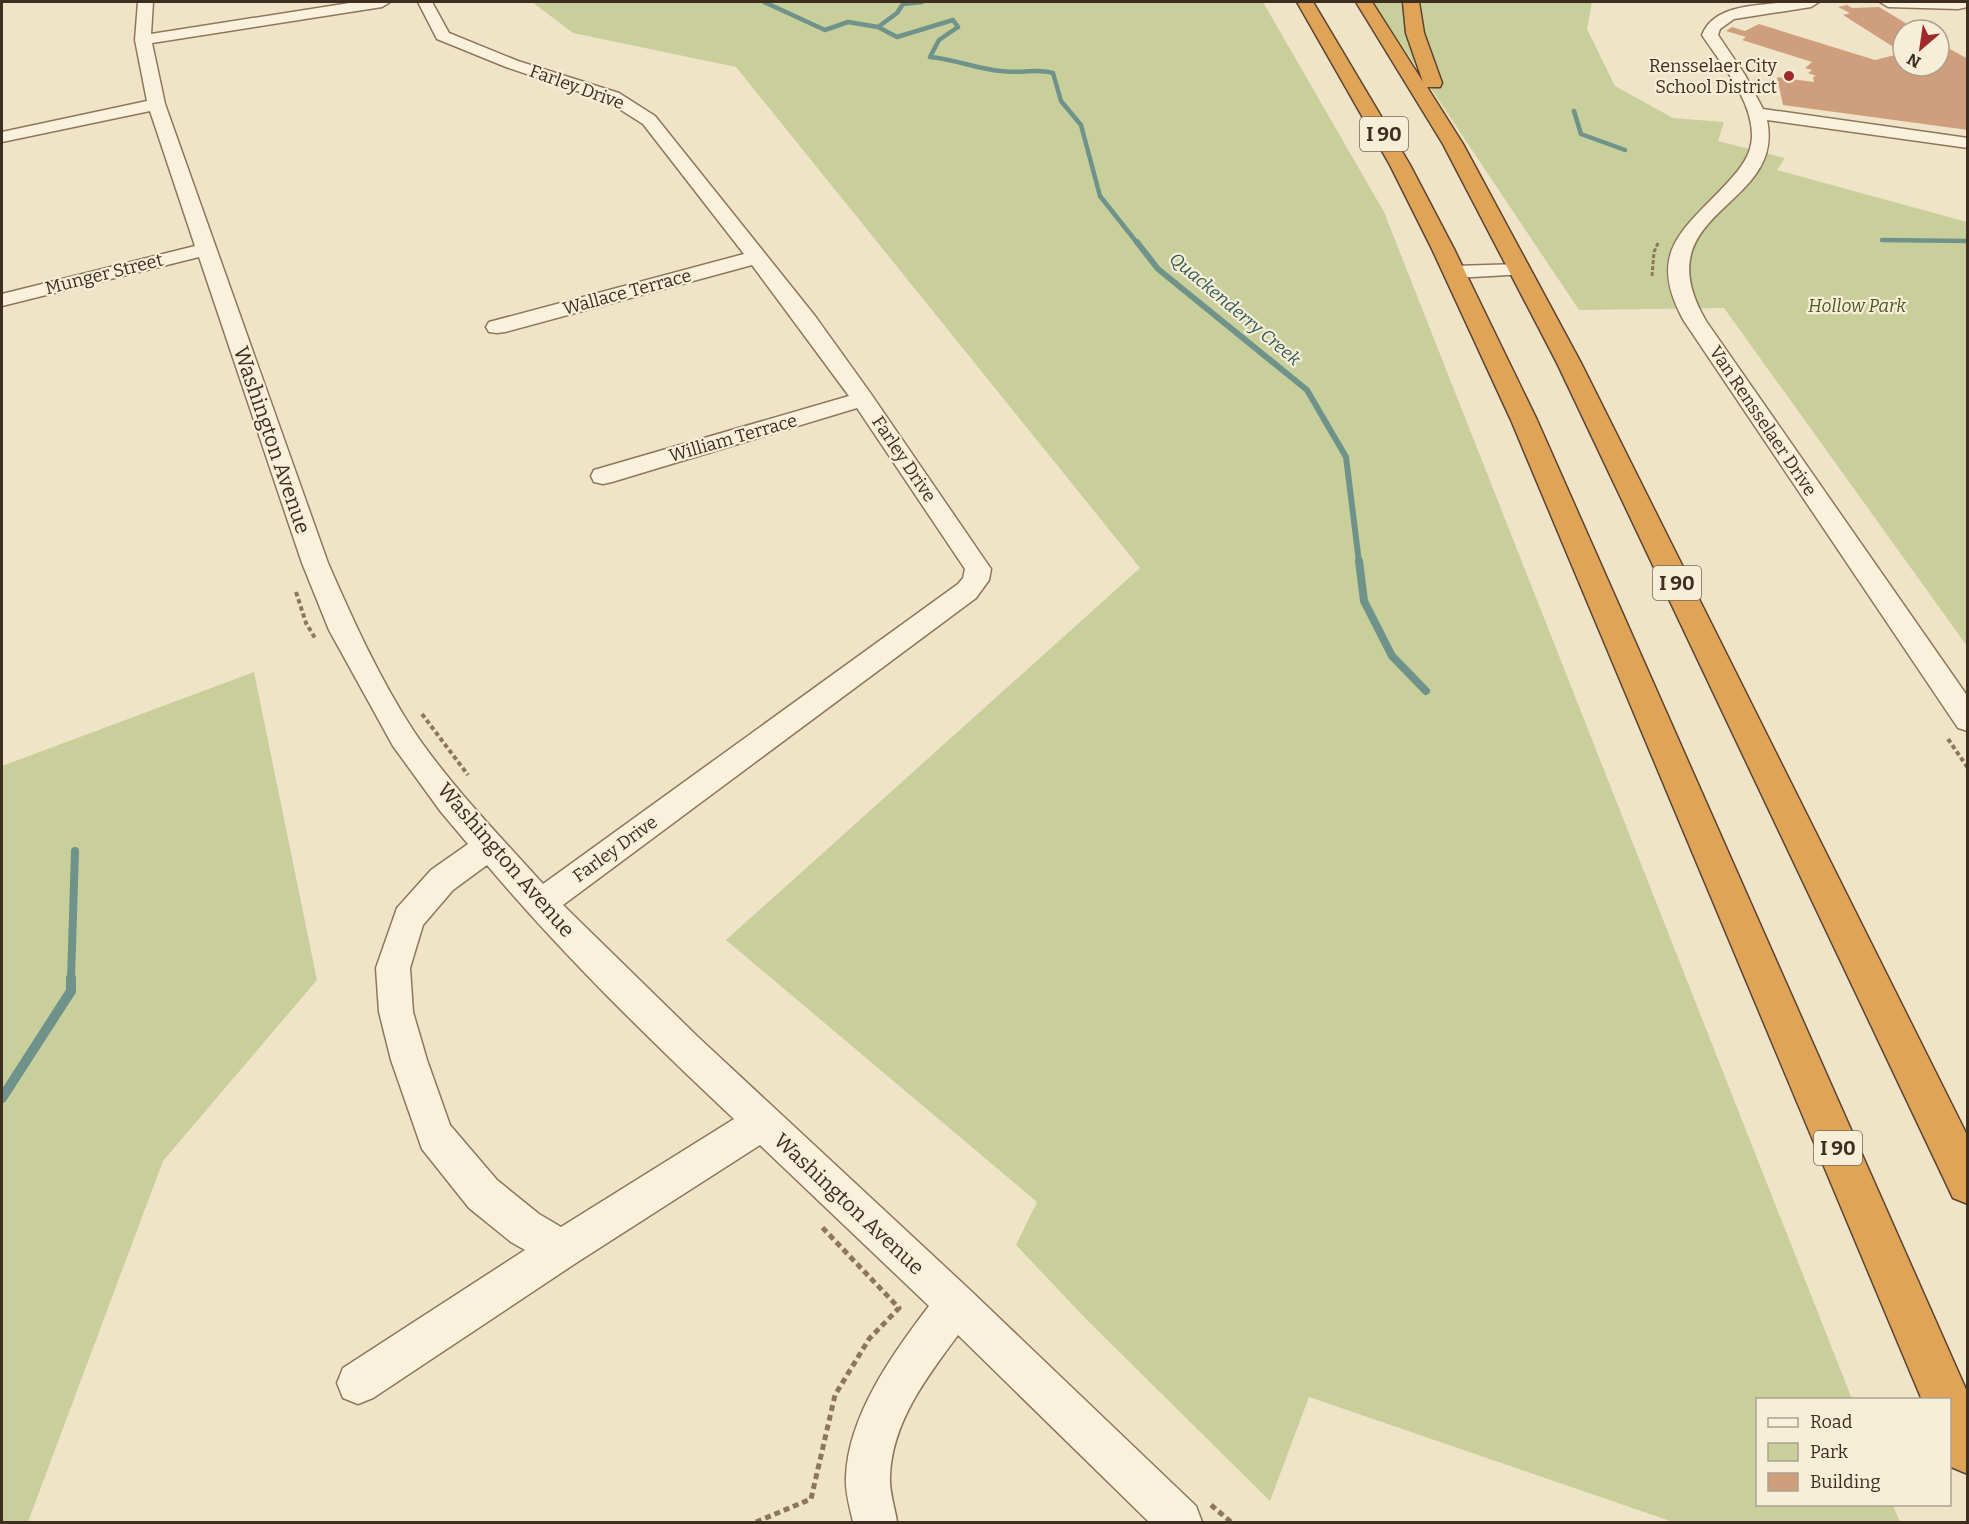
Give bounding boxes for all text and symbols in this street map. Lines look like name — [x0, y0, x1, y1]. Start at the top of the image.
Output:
north arrow — [1891, 18, 1951, 78]
text: N — [1904, 49, 1924, 72]
place label: Rensselaer City School District — [1649, 55, 1777, 98]
street label: Farley Drive — [527, 60, 627, 114]
marker: Rensselaer City School District — [1782, 69, 1796, 83]
road number: I 90 — [1360, 117, 1408, 151]
water label: Quackenderry Creek — [1165, 248, 1305, 370]
street label: Munger Street — [43, 249, 166, 299]
street label: Wallace Terrace — [560, 264, 694, 320]
park label: Hollow Park — [1808, 295, 1906, 317]
street label: Van Rensselaer Drive — [1705, 342, 1821, 500]
street label: Washington Avenue — [228, 343, 316, 537]
street label: William Terrace — [666, 409, 800, 467]
street label: Farley Drive — [867, 412, 941, 506]
road number: I 90 — [1653, 566, 1701, 600]
street label: Washington Avenue — [432, 777, 580, 943]
street label: Farley Drive — [568, 811, 662, 887]
street label: Washington Avenue — [768, 1128, 930, 1280]
road number: I 90 — [1814, 1131, 1862, 1165]
legend — [1756, 1398, 1951, 1506]
text: Road — [1810, 1411, 1853, 1433]
text: Park — [1810, 1441, 1849, 1463]
text: Building — [1810, 1471, 1881, 1493]

